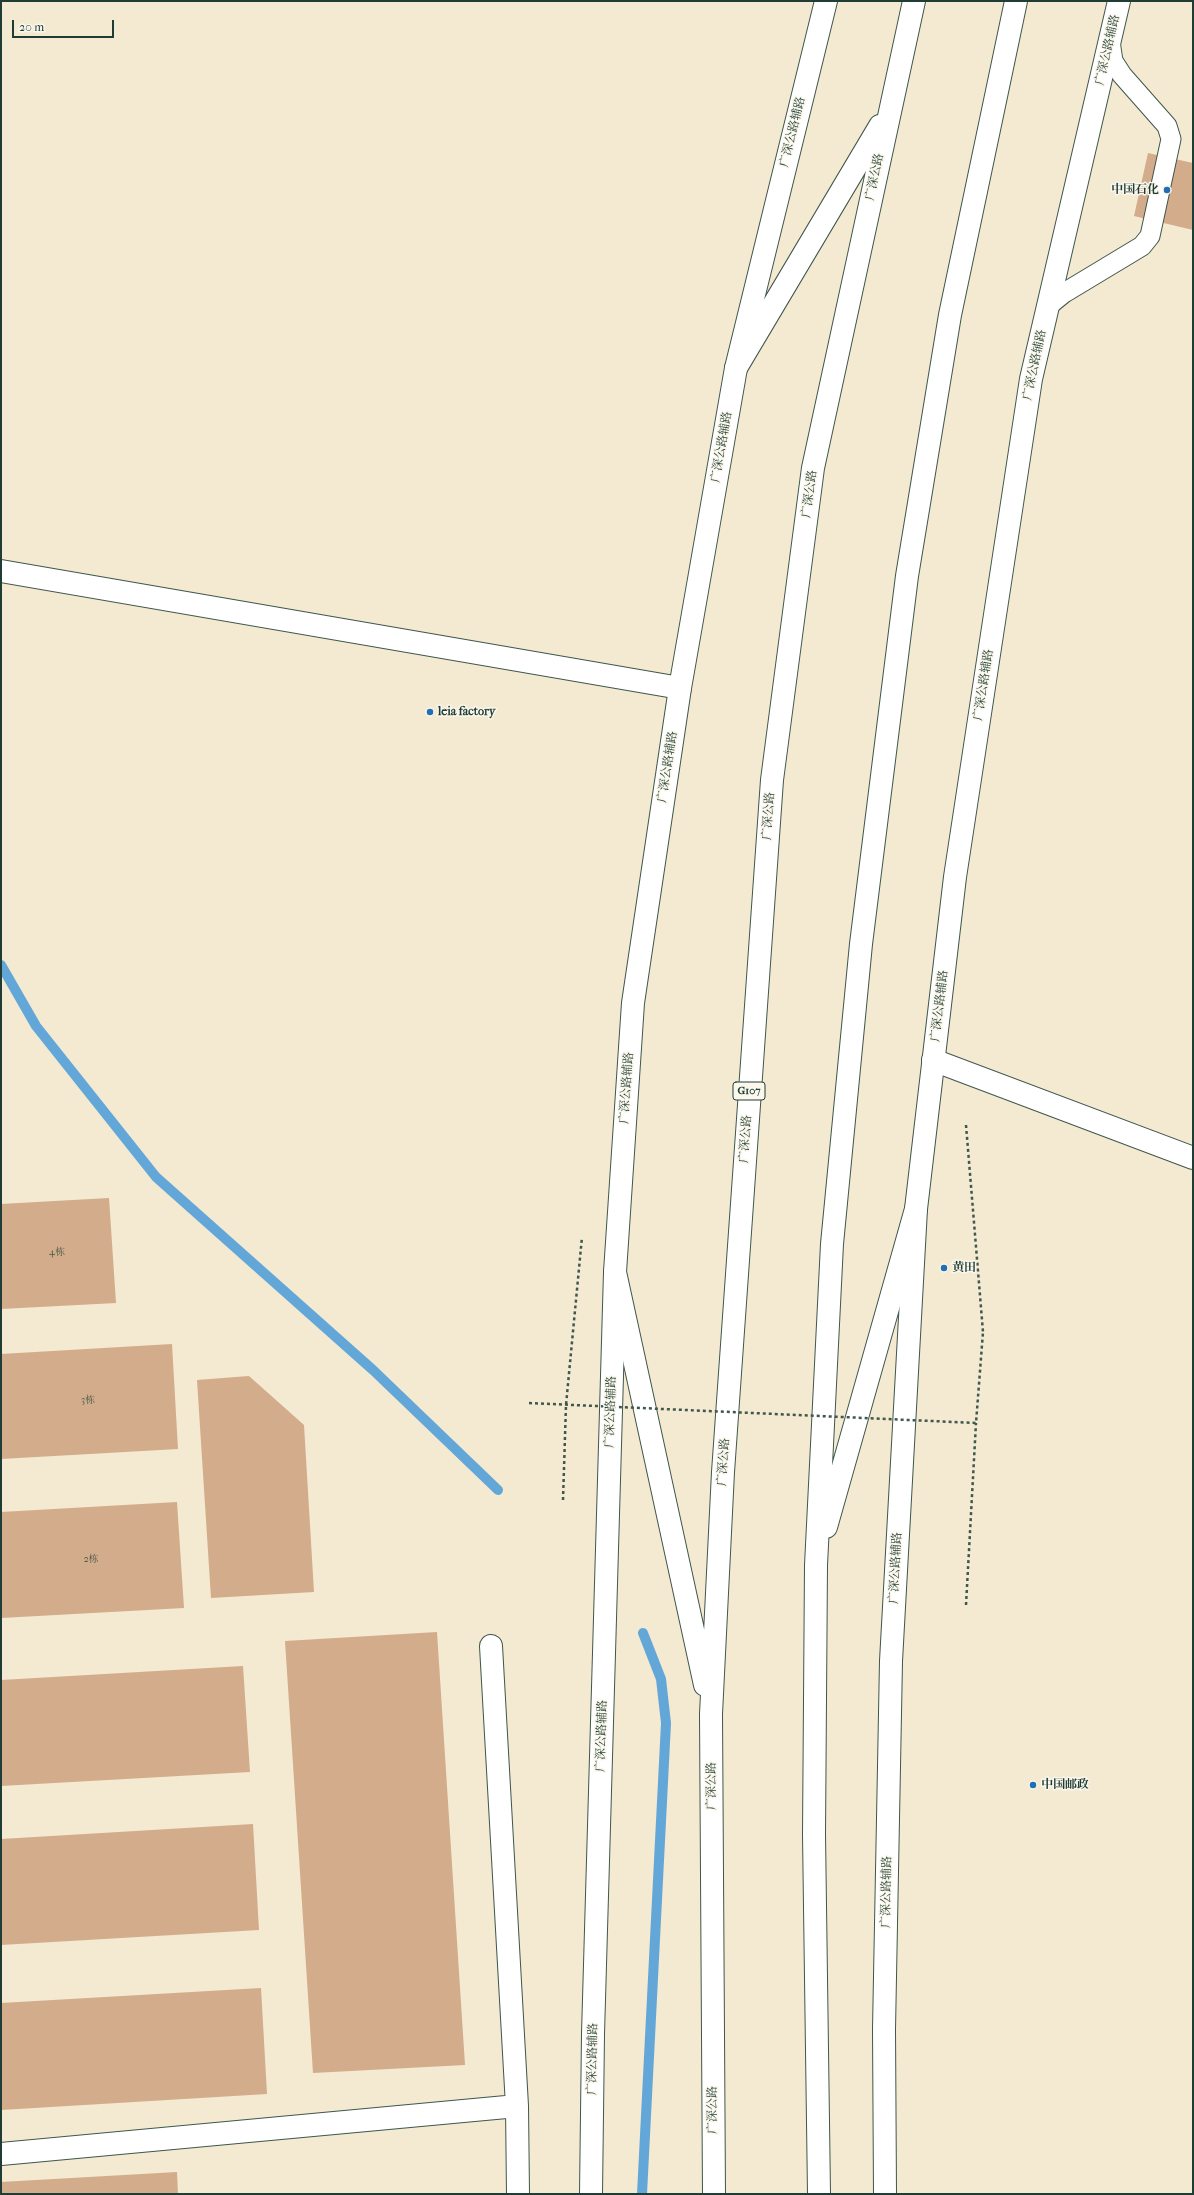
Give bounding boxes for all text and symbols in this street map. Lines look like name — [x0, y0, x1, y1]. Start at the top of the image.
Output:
scale bar — [14, 12, 116, 38]
street label: 广深公路辅路 — [1093, 13, 1123, 87]
text: 20 m — [19, 20, 44, 34]
street label: 广深公路辅路 — [777, 95, 809, 169]
street label: 广深公路 — [863, 152, 887, 202]
place label: 中国石化 — [1111, 183, 1159, 197]
marker: 中国石化 — [1162, 185, 1172, 195]
street label: 广深公路辅路 — [1020, 328, 1050, 402]
street label: 广深公路辅路 — [709, 410, 735, 484]
street label: 广深公路 — [800, 469, 820, 519]
street label: 广深公路辅路 — [971, 648, 997, 722]
place label: leia factory — [438, 705, 495, 719]
marker: leia factory — [425, 707, 435, 717]
street label: 广深公路辅路 — [655, 730, 681, 804]
street label: 广深公路 — [760, 792, 778, 840]
street label: 广深公路辅路 — [928, 969, 952, 1043]
street label: 广深公路辅路 — [617, 1052, 637, 1124]
road number: G107 — [733, 1082, 765, 1100]
street label: 广深公路 — [737, 1115, 755, 1163]
house number: 4栋 — [49, 1247, 65, 1259]
place label: 黄田 — [952, 1261, 976, 1275]
marker: 黄田 — [939, 1263, 949, 1273]
street label: 广深公路辅路 — [603, 1376, 619, 1448]
house number: 3栋 — [81, 1395, 95, 1407]
street label: 广深公路 — [715, 1438, 733, 1486]
street label: 广深公路辅路 — [887, 1532, 905, 1604]
house number: 2栋 — [83, 1554, 99, 1566]
street label: 广深公路辅路 — [594, 1700, 610, 1772]
street label: 广深公路 — [705, 1762, 719, 1810]
place label: 中国邮政 — [1041, 1778, 1089, 1792]
marker: 中国邮政 — [1028, 1780, 1038, 1790]
street label: 广深公路辅路 — [879, 1856, 895, 1928]
street label: 广深公路辅路 — [585, 2023, 601, 2095]
street label: 广深公路 — [706, 2086, 720, 2134]

